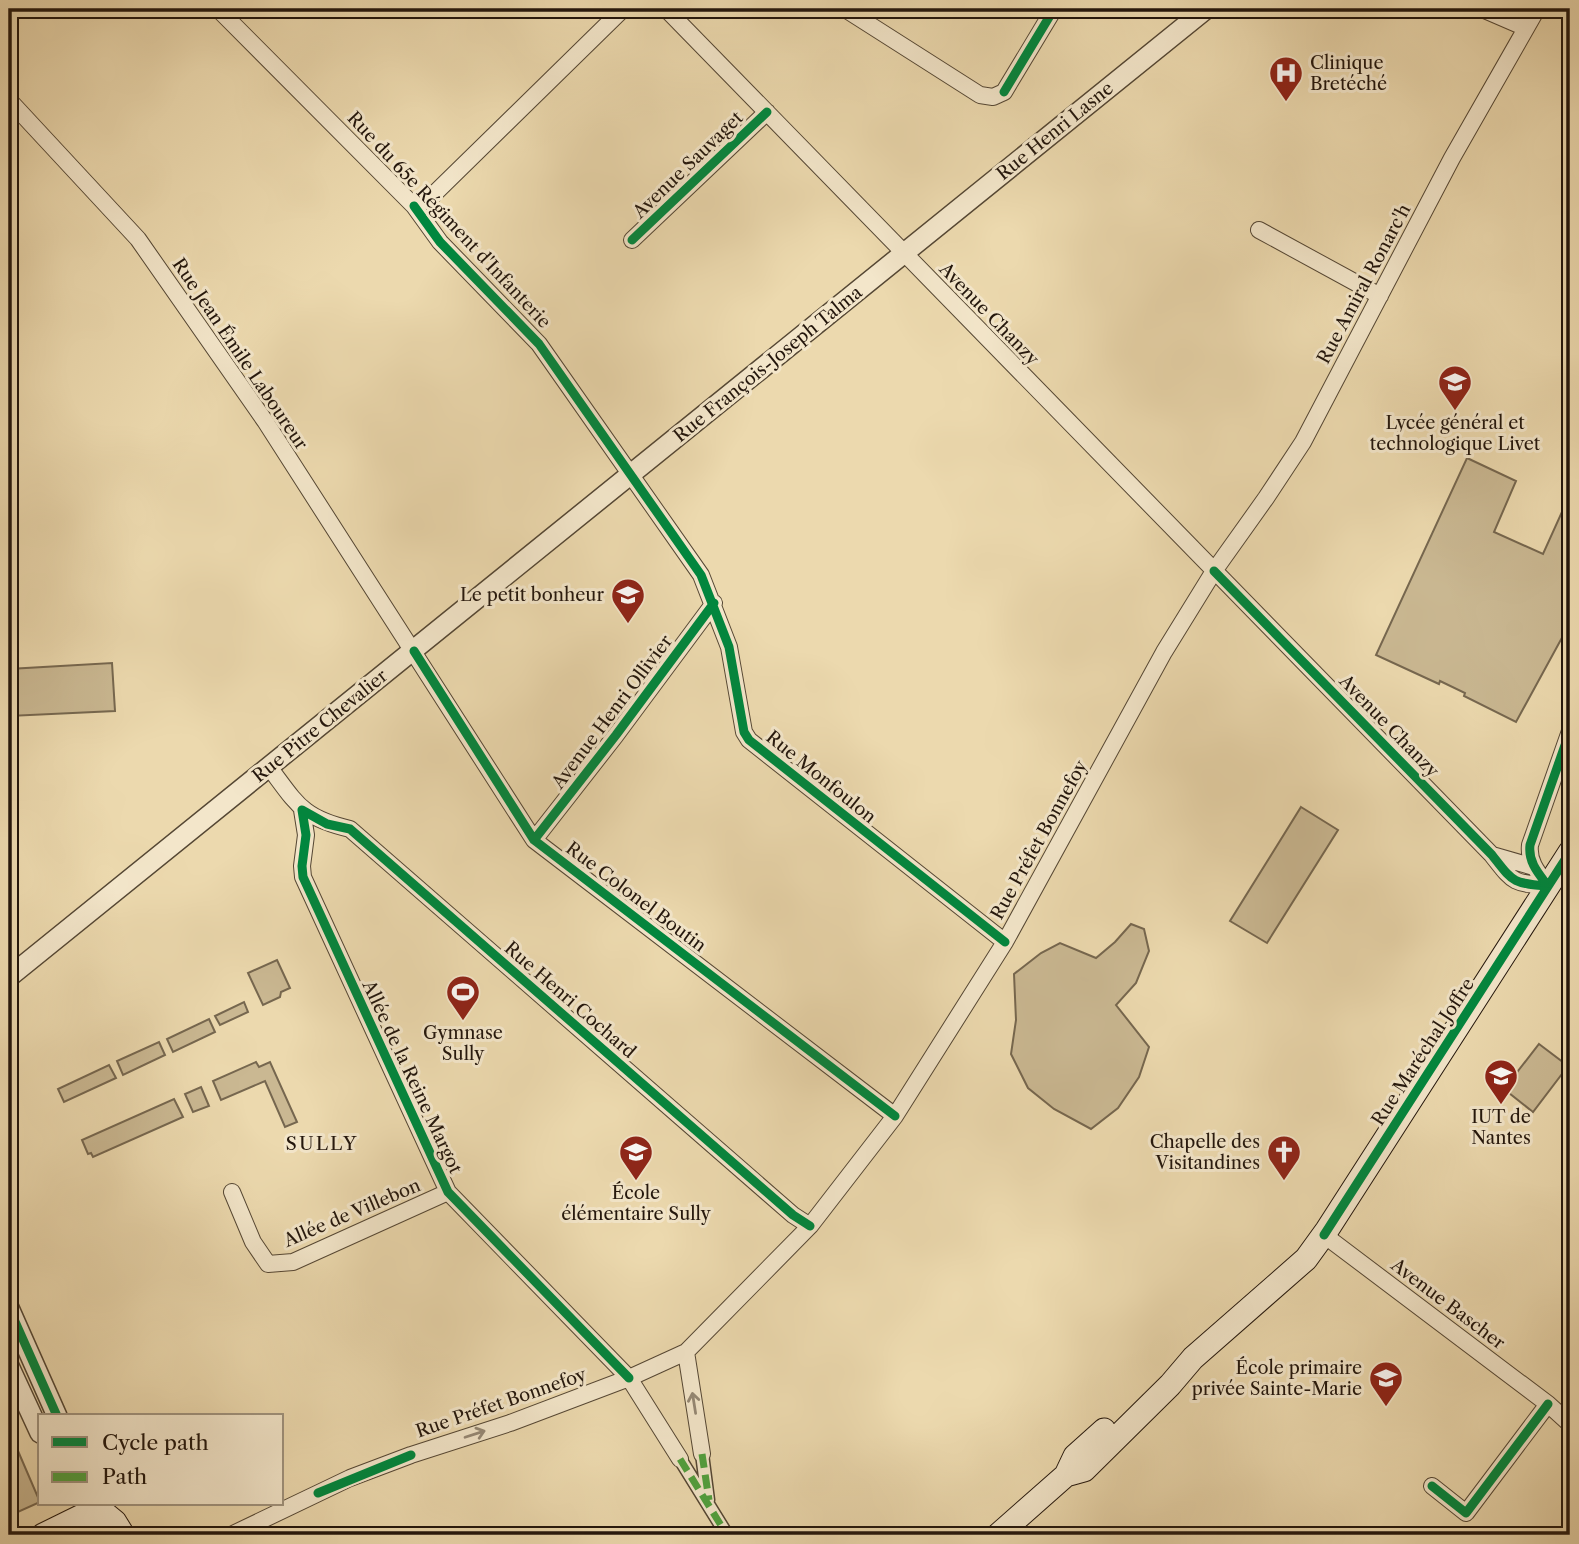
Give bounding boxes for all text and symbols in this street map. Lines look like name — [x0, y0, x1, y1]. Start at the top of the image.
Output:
place label: Clinique Bretéché — [1310, 52, 1387, 95]
hospital icon: Clinique Bretéché — [1267, 54, 1305, 103]
street label: Rue Henri Lasne — [992, 77, 1118, 185]
street label: Avenue Sauvaget — [628, 106, 748, 224]
street label: Rue du 65e Régiment d'Infanterie — [343, 107, 555, 333]
street label: Rue Amiral Ronarc'h — [1313, 200, 1415, 368]
street label: Rue Jean Émile Laboureur — [168, 254, 313, 454]
street label: Avenue Chanzy — [934, 257, 1044, 371]
street label: Rue François-Joseph Talma — [669, 281, 867, 447]
school or university icon: Lycée général et technologique Livet — [1436, 363, 1474, 412]
place label: Lycée général et technologique Livet — [1370, 412, 1541, 455]
school or university icon: Le petit bonheur — [609, 576, 647, 625]
place label: Le petit bonheur — [460, 584, 604, 606]
street label: Avenue Henri Ollivier — [546, 631, 677, 794]
street label: Rue Pitre Chevalier — [248, 665, 392, 787]
street label: Avenue Chanzy — [1334, 669, 1444, 783]
street label: Rue Monfoulon — [762, 726, 880, 828]
street label: Rue Préfet Bonnefoy — [986, 756, 1092, 924]
street label: Rue Colonel Boutin — [562, 837, 710, 957]
street label: Rue Henri Cochard — [500, 937, 640, 1063]
sports icon: Gymnase Sully — [444, 973, 482, 1022]
street label: Rue Maréchal Joffre — [1367, 974, 1479, 1130]
street label: Allée de la Reine Margot — [357, 976, 467, 1178]
place label: Gymnase Sully — [423, 1022, 503, 1065]
school or university icon: IUT de Nantes — [1482, 1057, 1520, 1106]
place label: IUT de Nantes — [1471, 1106, 1531, 1149]
place label: Chapelle des Visitandines — [1150, 1131, 1260, 1174]
district label: SULLY — [286, 1132, 358, 1155]
school or university icon: École élémentaire Sully — [617, 1133, 655, 1182]
church icon: Chapelle des Visitandines — [1265, 1133, 1303, 1182]
street label: Allée de Villebon — [279, 1174, 424, 1252]
place label: École élémentaire Sully — [561, 1181, 712, 1225]
street label: Avenue Bascher — [1386, 1253, 1510, 1354]
place label: École primaire privée Sainte-Marie — [1192, 1356, 1362, 1400]
school or university icon: École primaire privée Sainte-Marie — [1367, 1359, 1405, 1408]
street label: Rue Préfet Bonnefoy — [413, 1363, 590, 1443]
one-way arrow — [687, 1392, 700, 1415]
legend — [38, 1414, 284, 1506]
one-way arrow — [464, 1427, 486, 1439]
text: Cycle path — [102, 1430, 209, 1455]
text: Path — [102, 1464, 147, 1489]

